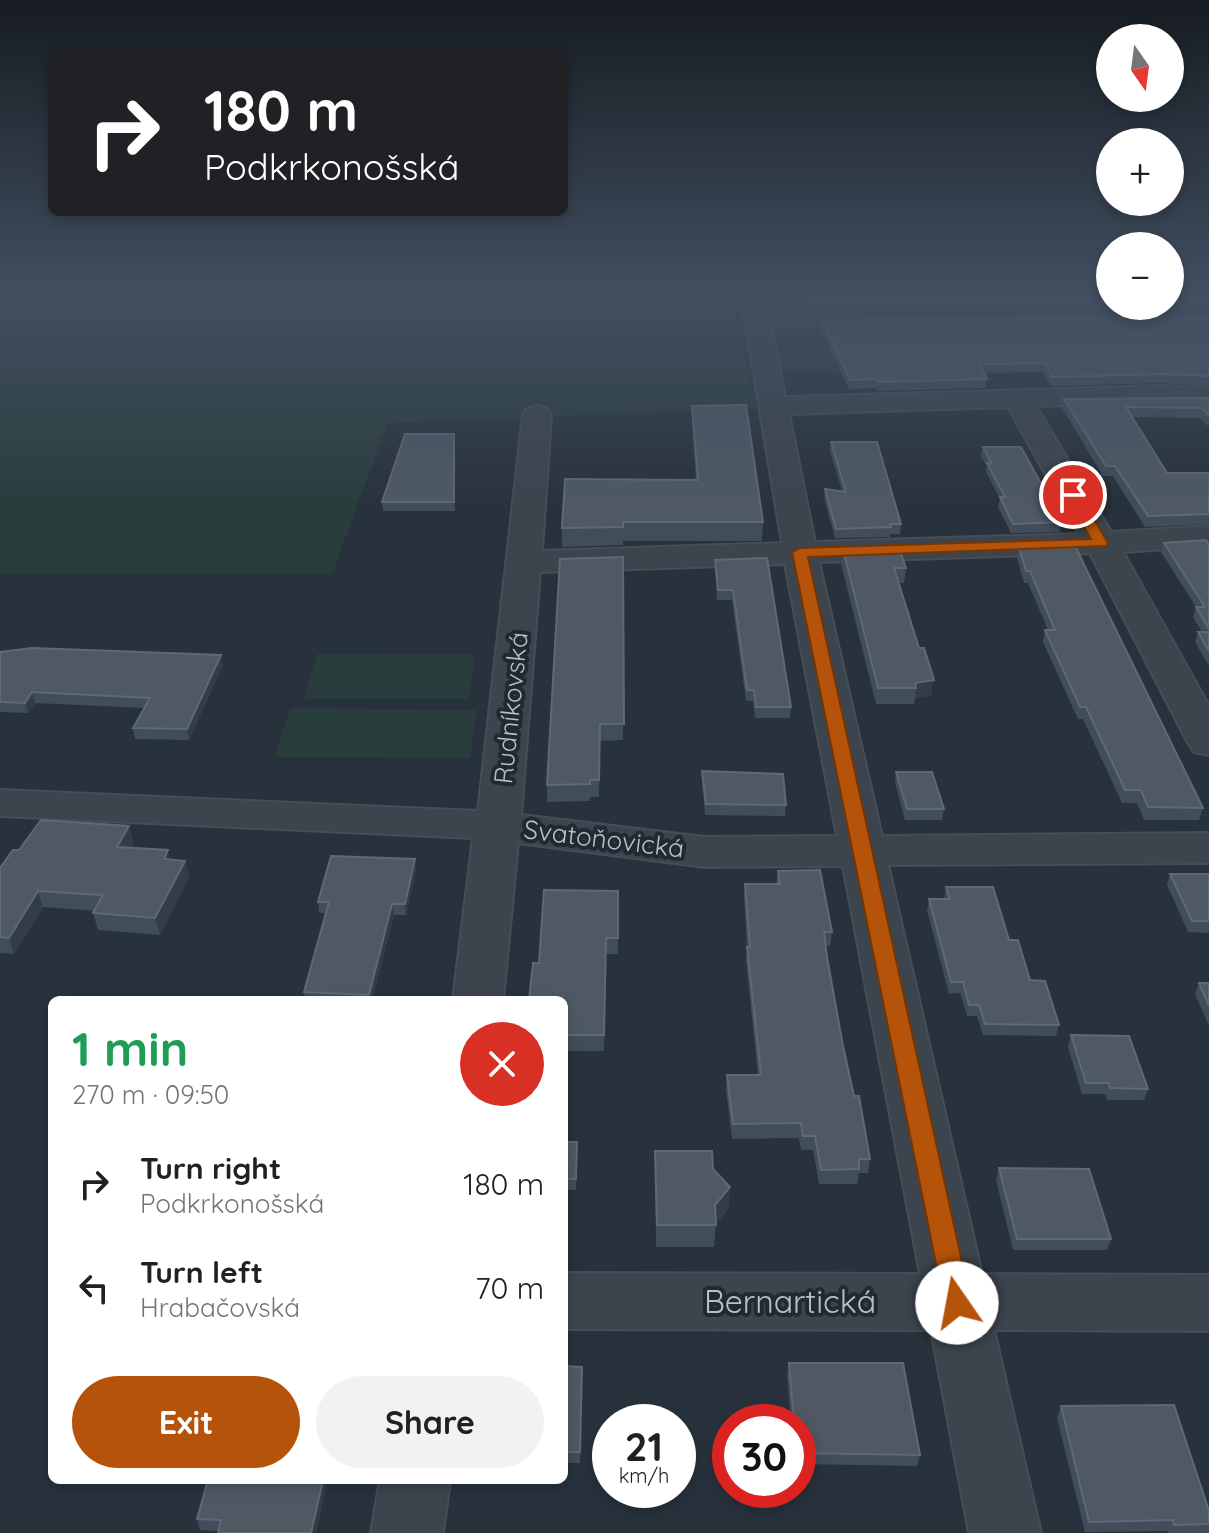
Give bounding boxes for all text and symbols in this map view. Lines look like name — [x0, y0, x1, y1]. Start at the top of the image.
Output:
north arrow — [1096, 24, 1184, 112]
map controls — [1096, 24, 1184, 320]
text: 180 m — [204, 75, 358, 145]
icon: right — [72, 80, 176, 184]
button: + — [1096, 128, 1184, 216]
text: Podkrkonošská — [204, 144, 459, 189]
button: − — [1096, 232, 1184, 320]
pin — [1039, 461, 1107, 529]
icon: arrive — [1051, 473, 1095, 517]
street label: Rudníkovská — [486, 630, 535, 786]
street label: Svatoňovická — [522, 812, 686, 865]
text: 1 min — [72, 1018, 188, 1078]
button: close — [460, 1022, 544, 1106]
text: 270 m · 09:50 — [72, 1078, 229, 1111]
text: Turn right — [140, 1149, 281, 1187]
icon: right — [72, 1162, 116, 1206]
text: 180 m — [463, 1165, 544, 1203]
text: Podkrkonošská — [140, 1187, 324, 1220]
text: Turn left — [140, 1253, 263, 1291]
position arrow — [915, 1261, 999, 1345]
icon: left — [72, 1266, 116, 1310]
text: 70 m — [475, 1269, 544, 1307]
street label: Bernartická — [704, 1281, 876, 1321]
text: Hrabačovská — [140, 1291, 300, 1324]
button: Exit — [72, 1376, 300, 1468]
button: Share — [316, 1376, 544, 1468]
speed limit sign: 30 — [712, 1404, 816, 1508]
text: 21 — [625, 1421, 663, 1471]
text: km/h — [619, 1463, 669, 1488]

